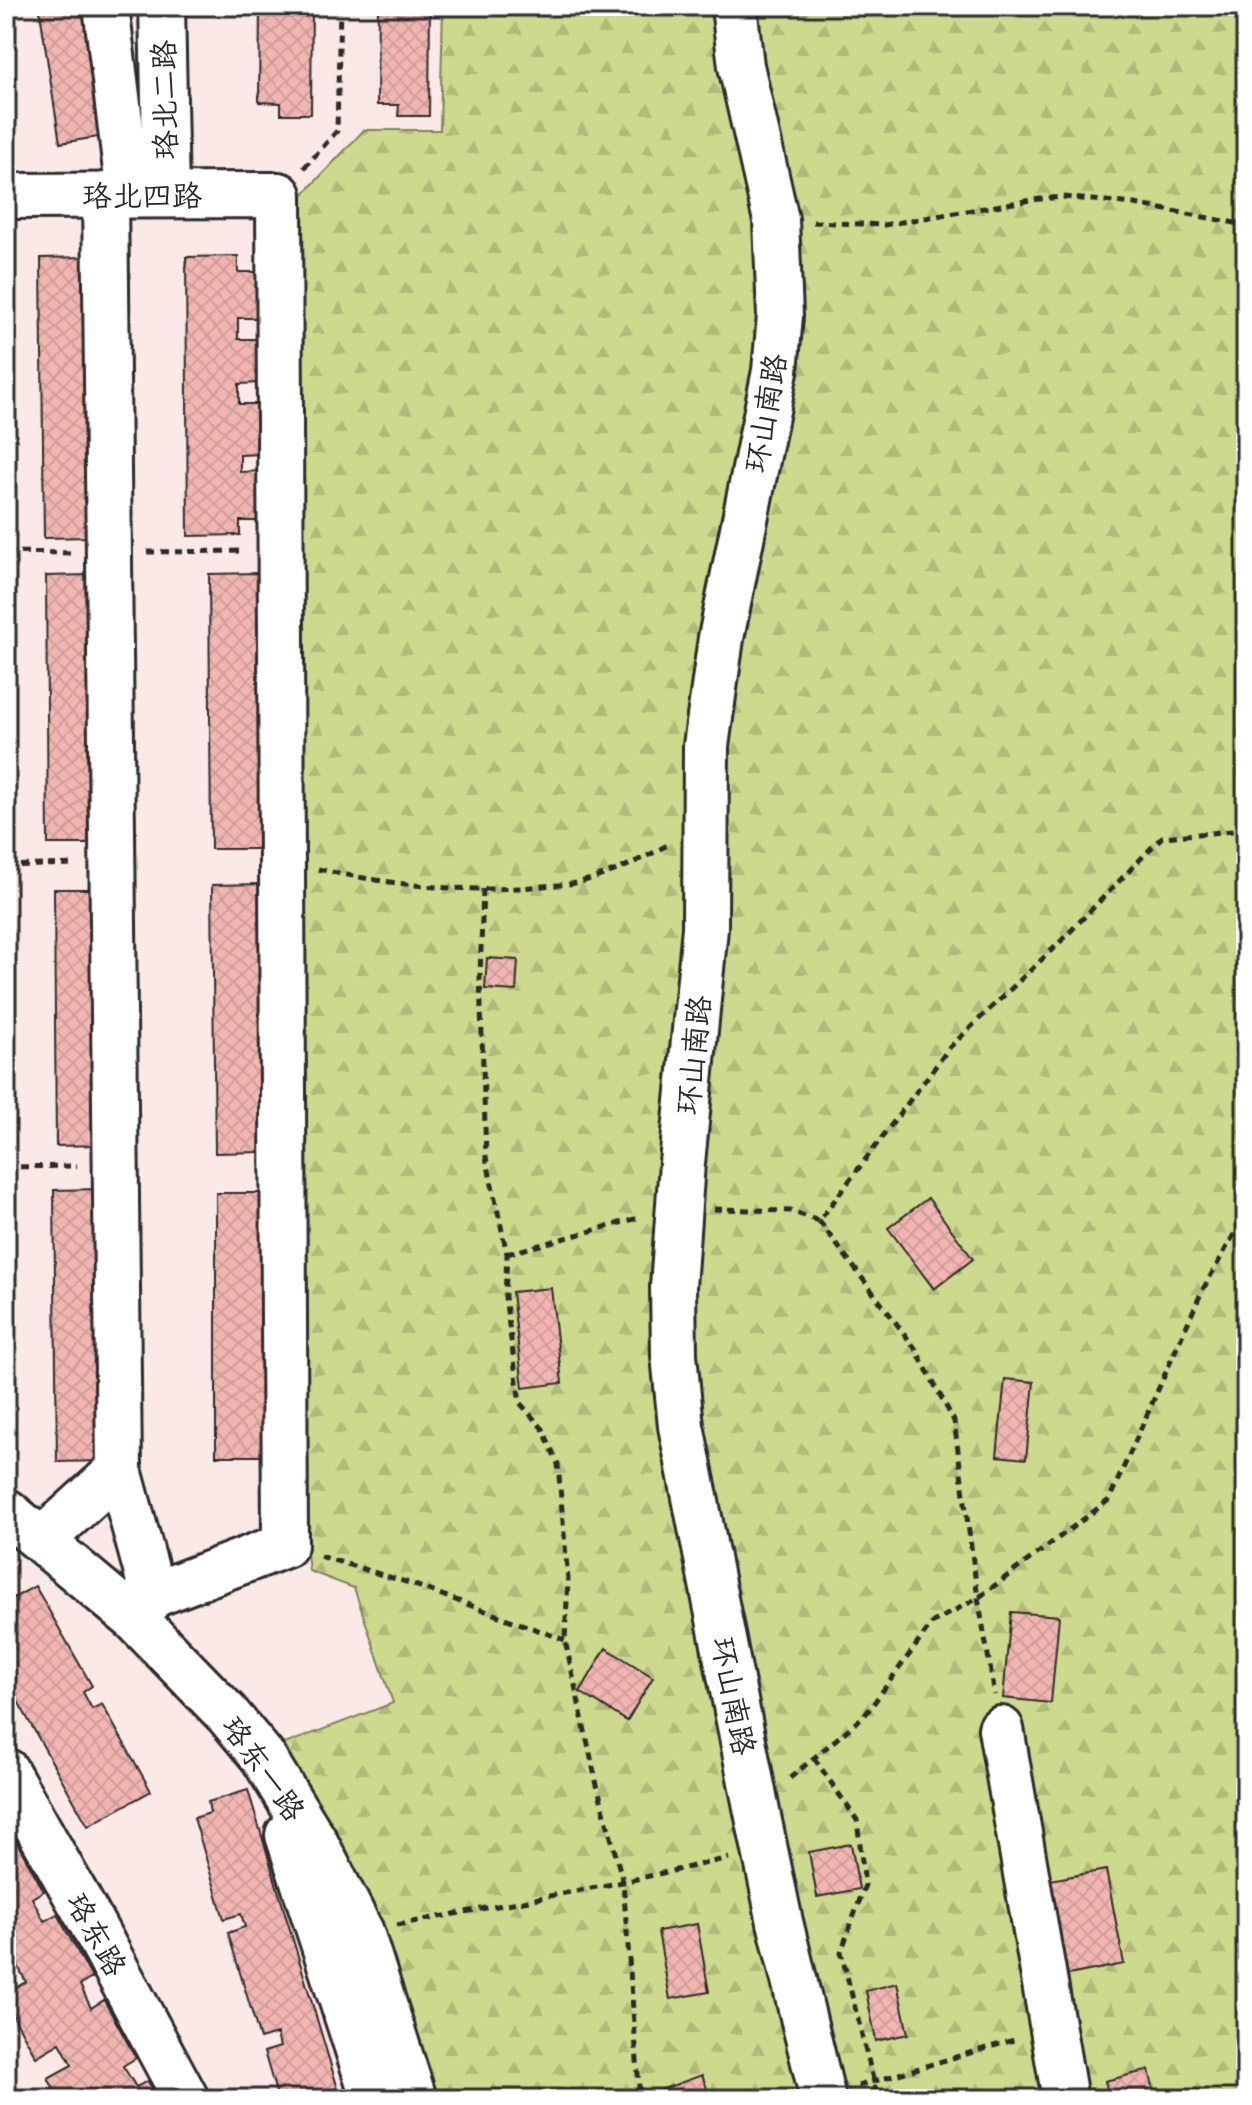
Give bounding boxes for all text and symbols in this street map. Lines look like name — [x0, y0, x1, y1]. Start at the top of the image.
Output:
street label: 珞北二路 — [143, 40, 185, 160]
street label: 珞北四路 — [82, 175, 202, 215]
street label: 环山南路 — [735, 350, 795, 476]
street label: 环山南路 — [667, 993, 719, 1117]
street label: 环山南路 — [703, 1633, 765, 1759]
street label: 珞东一路 — [213, 1707, 315, 1829]
street label: 珞东路 — [58, 1885, 136, 1983]

